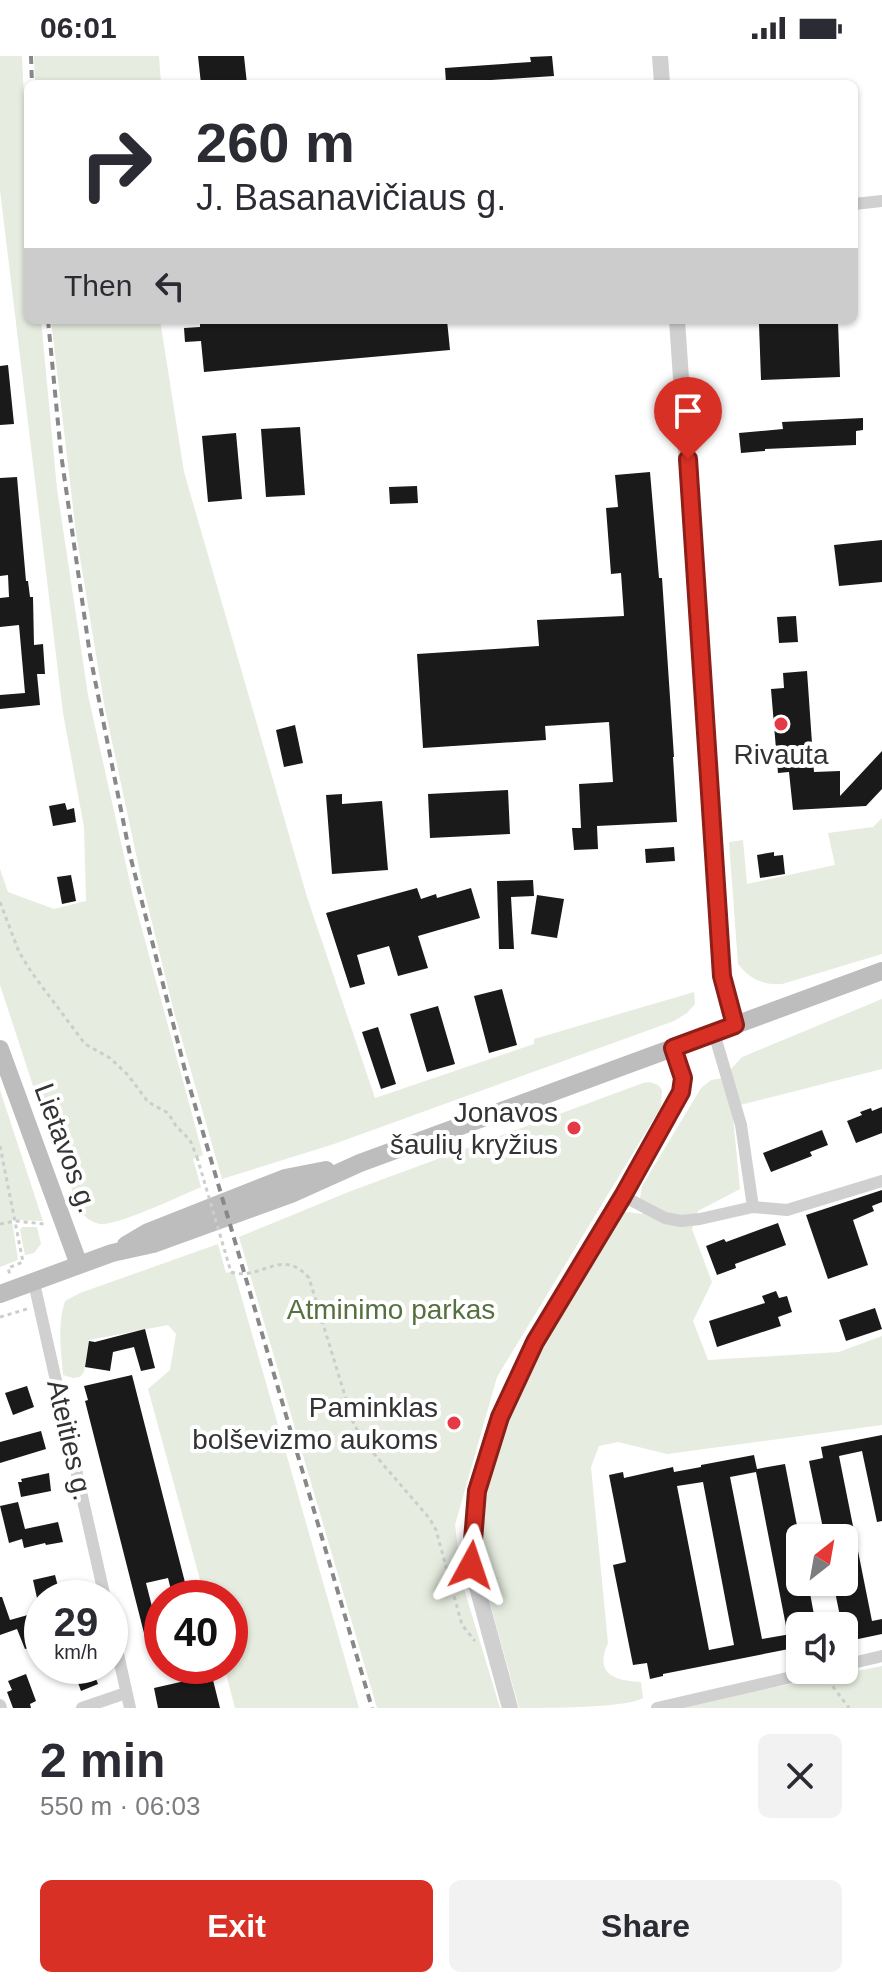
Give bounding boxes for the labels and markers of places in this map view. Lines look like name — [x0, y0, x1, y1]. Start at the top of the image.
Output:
pin — [654, 377, 722, 459]
marker: Rivauta — [772, 715, 790, 733]
place label: Rivauta — [734, 739, 829, 770]
place label: Jonavos šaulių kryžius — [390, 1097, 558, 1160]
marker: Jonavos šaulių kryžius — [565, 1119, 583, 1137]
place label: Paminklas bolševizmo aukoms — [192, 1392, 438, 1455]
marker: Paminklas bolševizmo aukoms — [445, 1414, 463, 1432]

